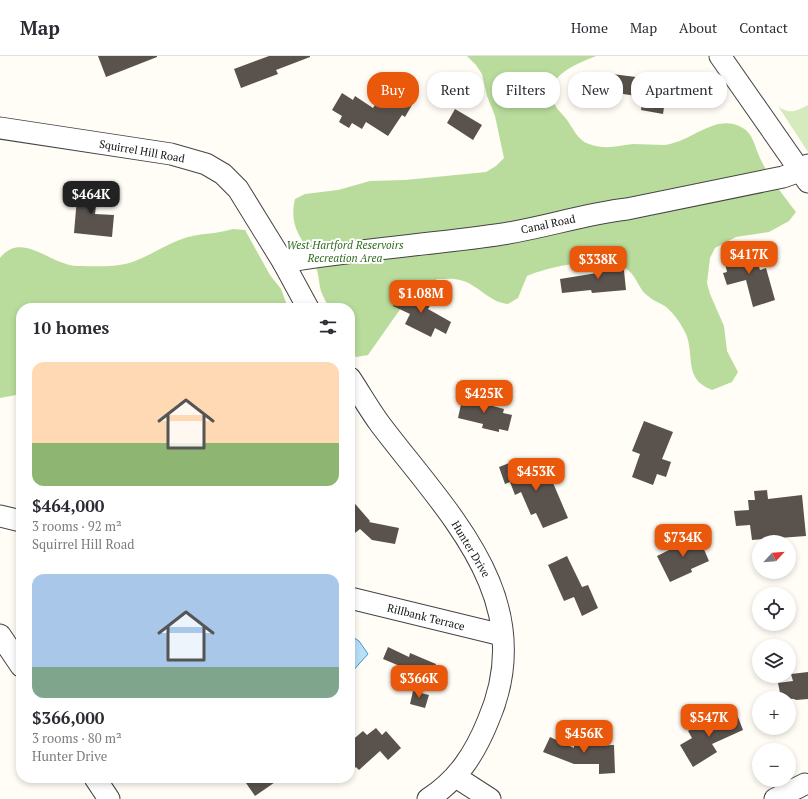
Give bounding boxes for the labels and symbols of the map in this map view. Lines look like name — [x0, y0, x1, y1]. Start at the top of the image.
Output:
street label: Squirrel Hill Road — [98, 137, 186, 165]
pin: $464K — [63, 181, 119, 215]
street label: Canal Road — [520, 211, 576, 237]
park label: West Hartford Reservoirs Recreation Area — [287, 238, 404, 265]
pin: $417K — [721, 241, 777, 275]
pin: $338K — [570, 246, 626, 280]
pin: $1.08M — [388, 280, 454, 314]
pin: $425K — [456, 380, 512, 414]
pin: $453K — [508, 458, 564, 492]
street label: Hunter Drive — [449, 518, 494, 580]
pin: $734K — [655, 524, 711, 558]
north arrow — [752, 535, 796, 579]
street label: Rillbank Terrace — [386, 601, 467, 634]
pin: $366K — [391, 665, 447, 699]
pin: $547K — [681, 704, 737, 738]
pin: $456K — [556, 720, 612, 754]

